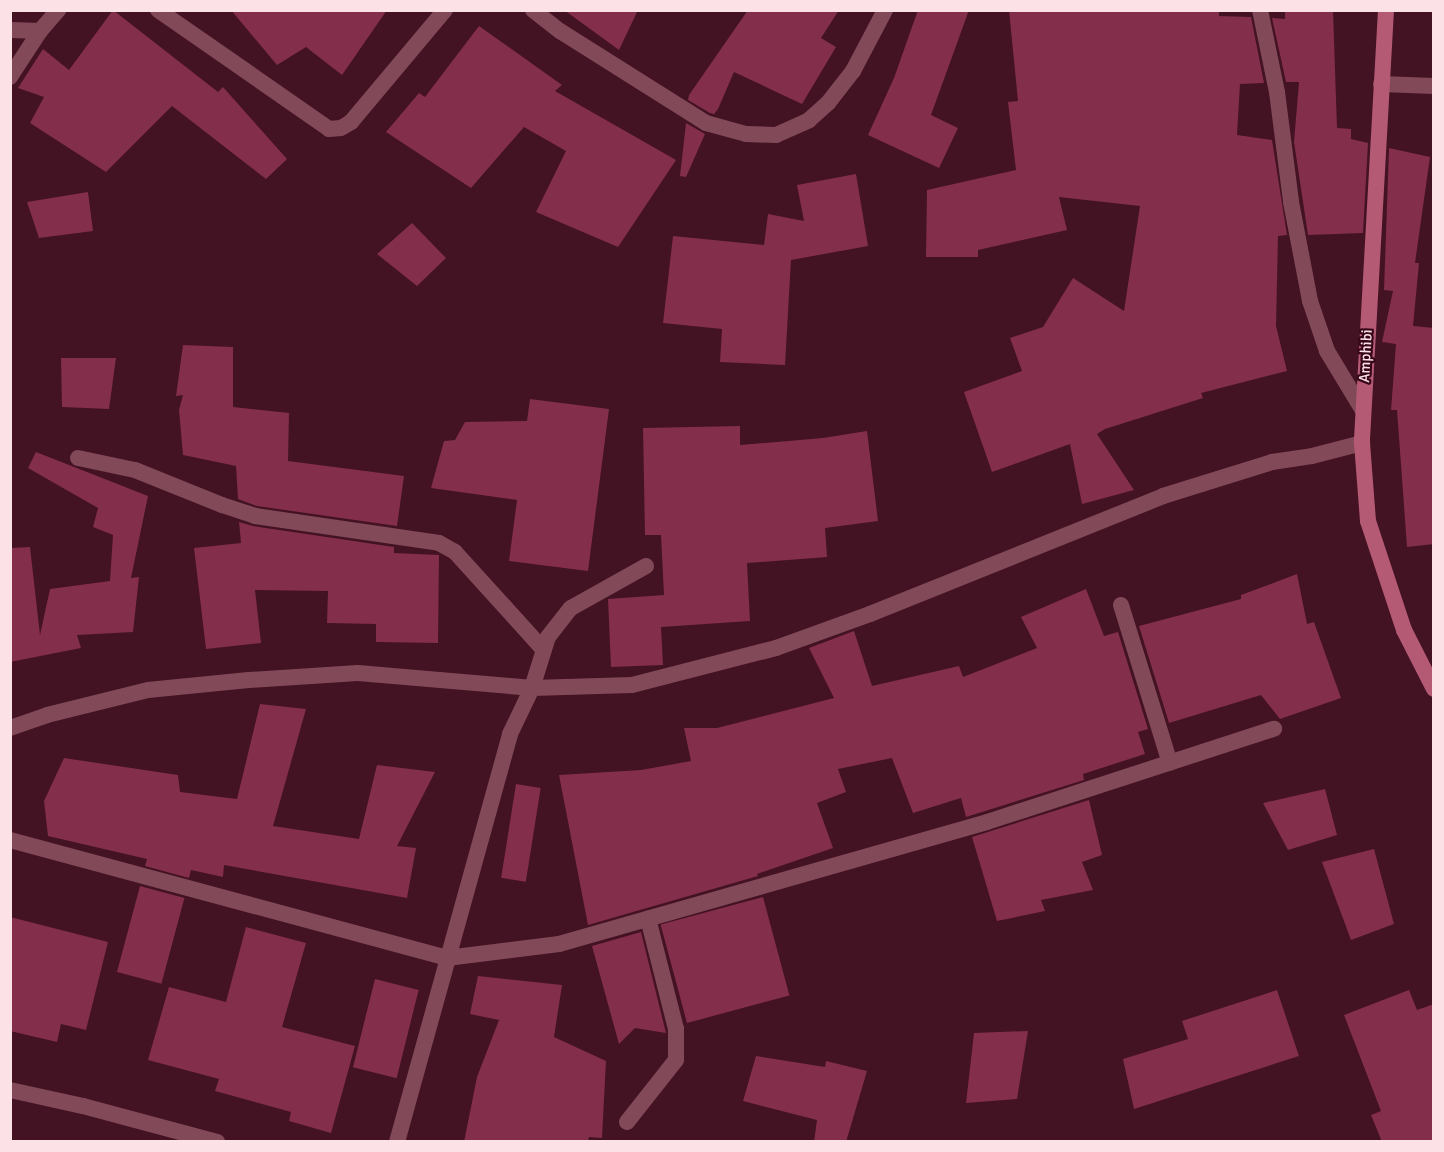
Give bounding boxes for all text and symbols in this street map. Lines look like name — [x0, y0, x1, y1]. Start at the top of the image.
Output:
street label: Amphibi — [1356, 329, 1376, 383]

